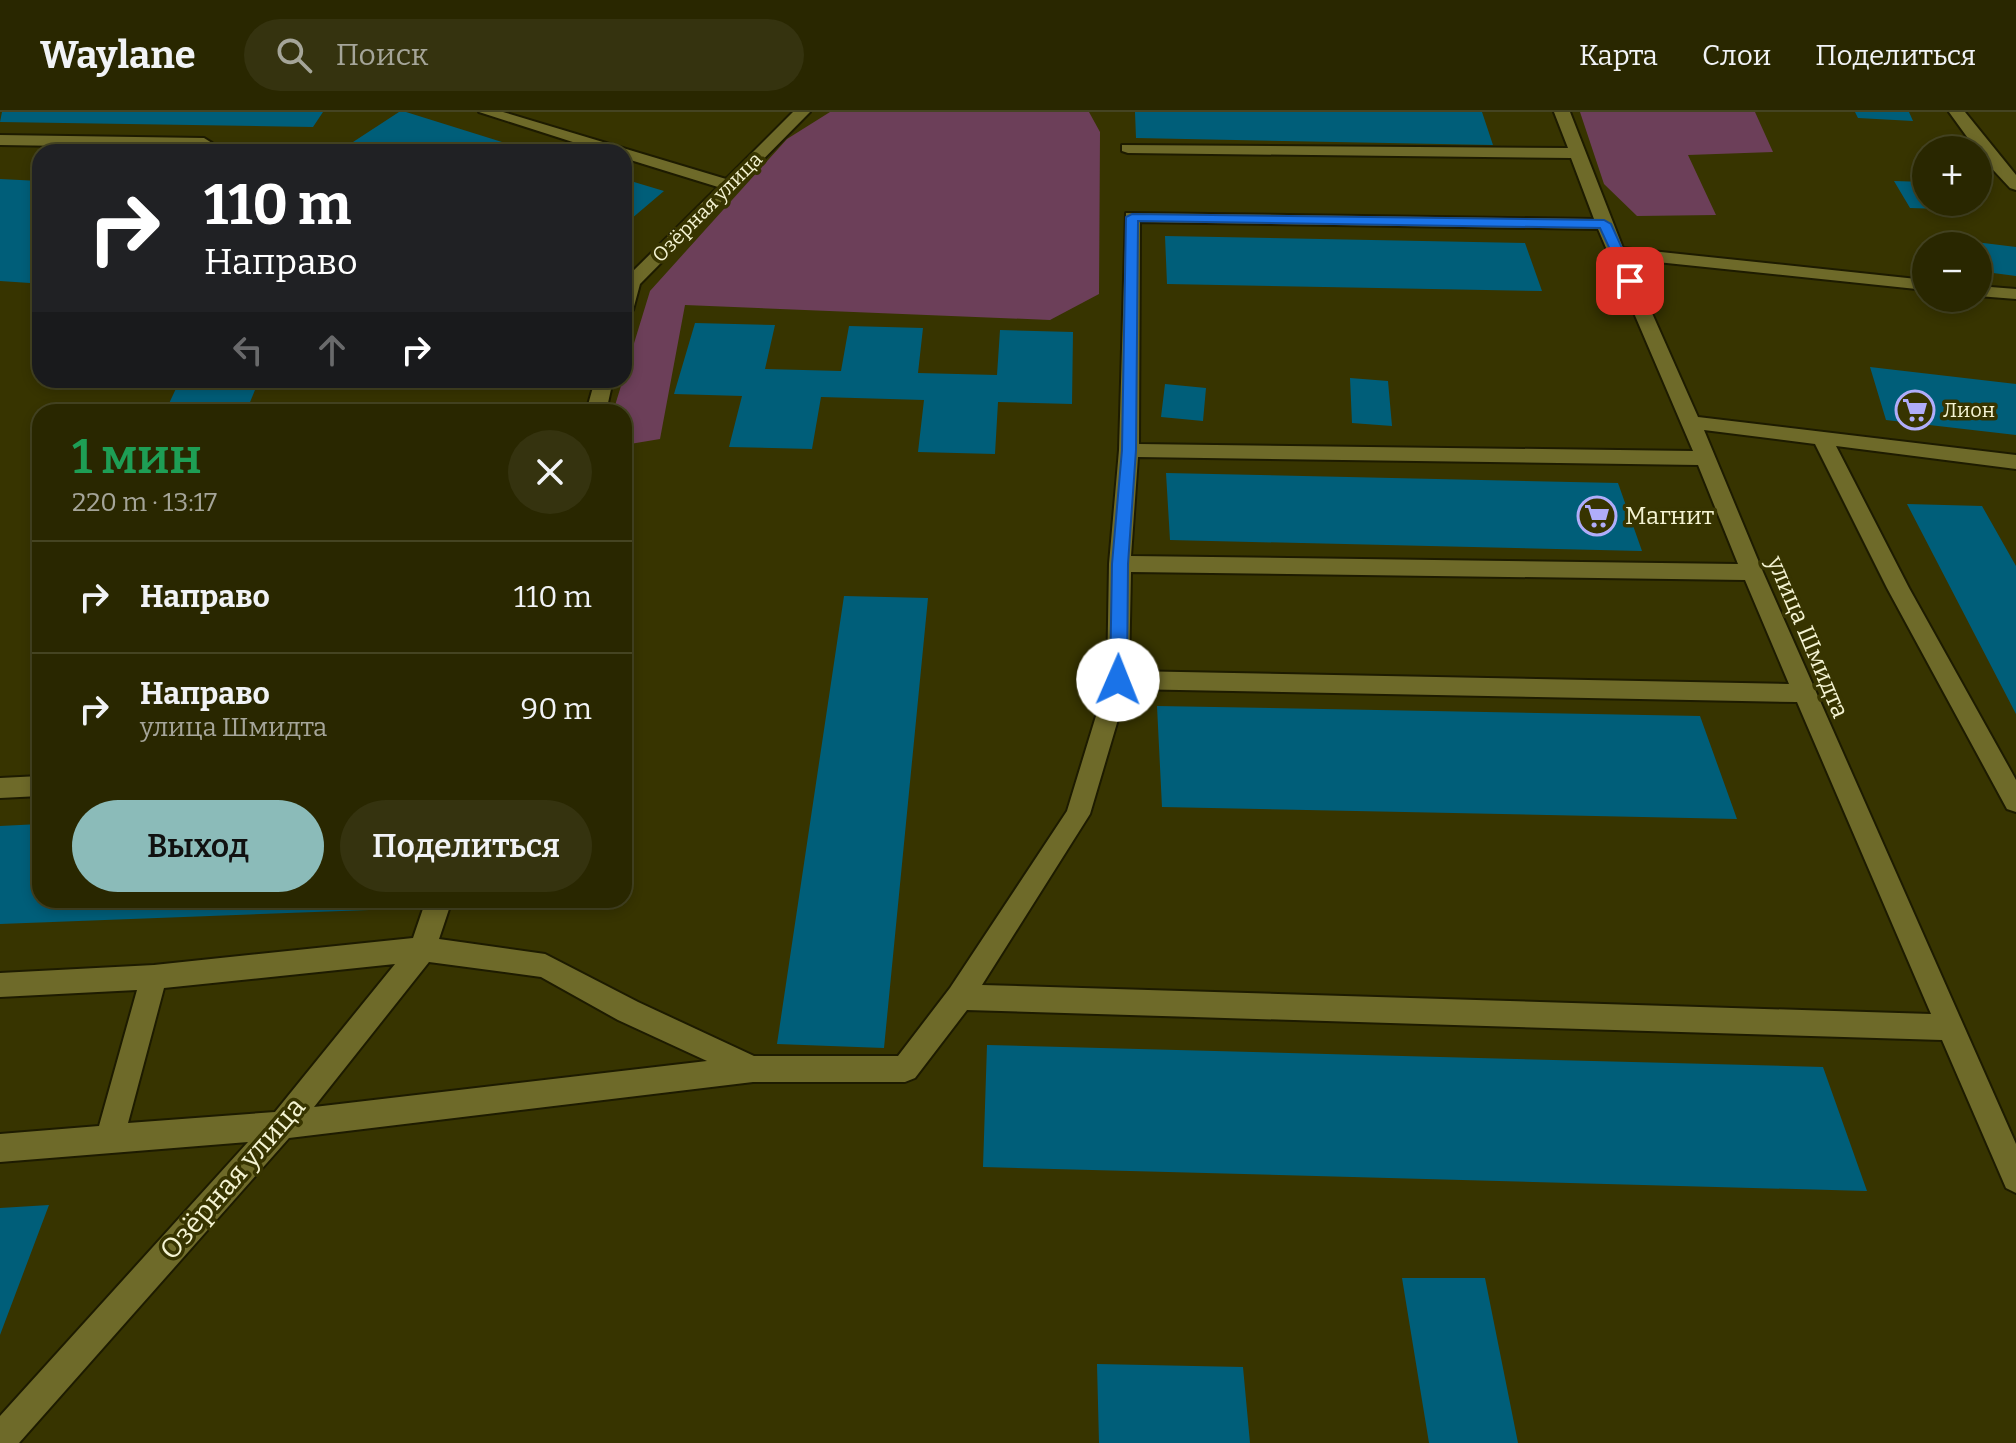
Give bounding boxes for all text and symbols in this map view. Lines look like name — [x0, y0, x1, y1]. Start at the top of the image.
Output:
search box — [244, 19, 804, 91]
text: Waylane — [40, 32, 196, 78]
icon: search — [272, 33, 316, 77]
text: Поиск — [336, 37, 428, 73]
text: Карта — [1579, 39, 1658, 72]
text: Слои — [1702, 39, 1771, 72]
text: Поделиться — [1815, 39, 1976, 72]
map controls — [1912, 136, 1992, 312]
button: + — [1912, 136, 1992, 216]
street label: Озёрная улица — [647, 147, 767, 267]
text: 110 m — [204, 172, 351, 239]
icon: right — [72, 176, 176, 280]
button: − — [1912, 232, 1992, 312]
text: Направо — [204, 240, 358, 284]
pin — [1596, 247, 1664, 315]
icon: arrive — [1608, 259, 1652, 303]
icon: left — [226, 328, 270, 372]
icon: ahead — [310, 328, 354, 372]
icon: right — [394, 328, 438, 372]
supermarket icon: Лион — [1894, 389, 1936, 431]
place label: Лион — [1943, 398, 1995, 422]
text: 1 мин — [72, 428, 202, 486]
button: close — [508, 430, 592, 514]
text: 220 m · 13:17 — [72, 487, 217, 518]
supermarket icon: Магнит — [1576, 495, 1618, 537]
place label: Магнит — [1625, 502, 1714, 530]
street label: улица Шмидта — [1761, 551, 1855, 722]
icon: right — [72, 575, 116, 619]
text: Направо — [140, 579, 270, 615]
text: 110 m — [514, 579, 592, 615]
position arrow — [1076, 638, 1160, 722]
text: Направо — [140, 676, 270, 712]
icon: right — [72, 687, 116, 731]
text: 90 m — [521, 691, 592, 727]
text: улица Шмидта — [140, 712, 327, 743]
button: Выход — [72, 800, 324, 892]
button: Поделиться — [340, 800, 592, 892]
street label: Озёрная улица — [153, 1090, 312, 1266]

